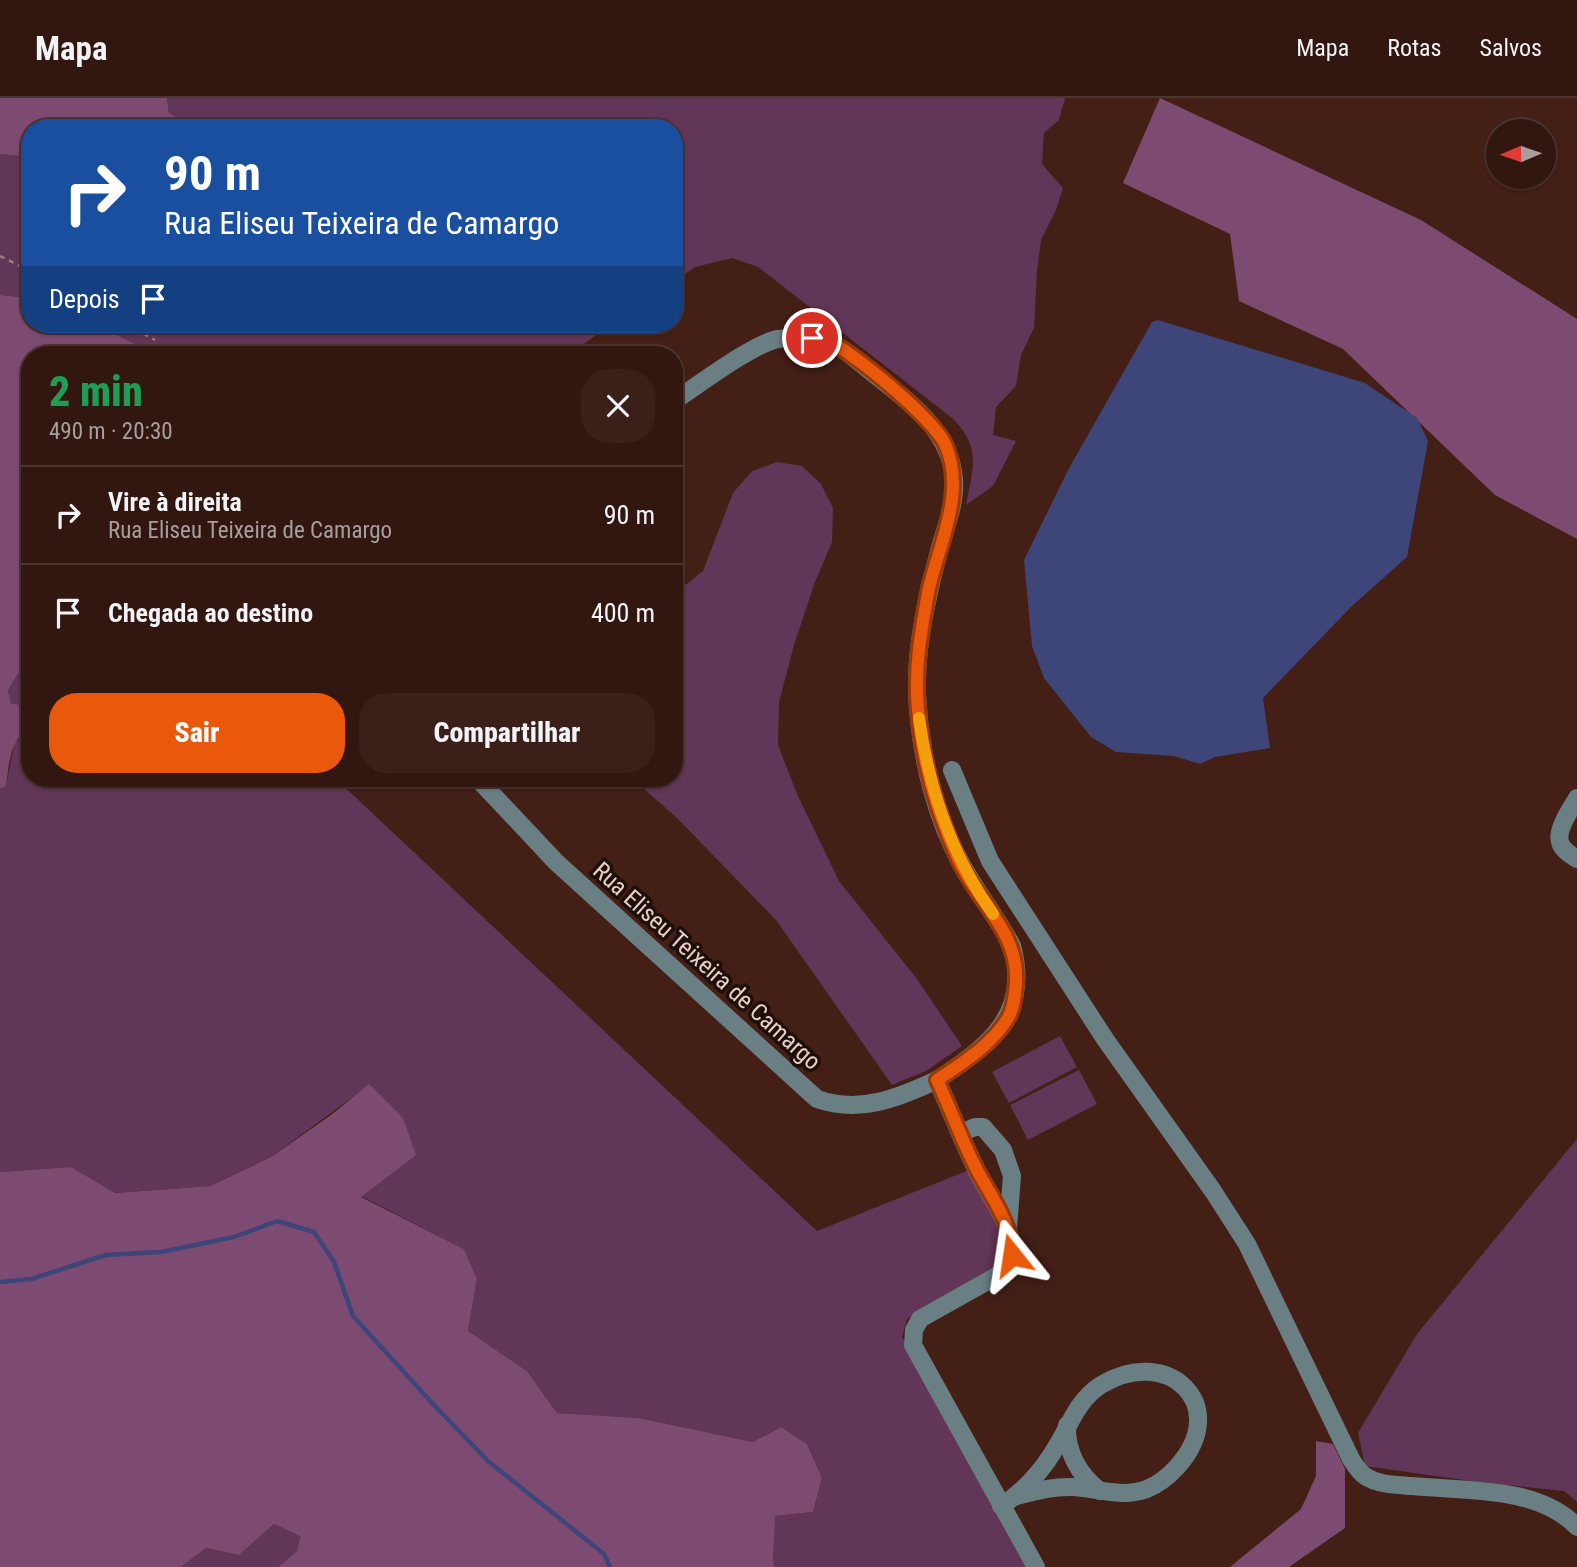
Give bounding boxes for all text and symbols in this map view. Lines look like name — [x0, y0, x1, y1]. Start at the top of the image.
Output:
text: Mapa — [35, 29, 107, 68]
text: Mapa — [1296, 34, 1349, 62]
text: Rotas — [1387, 34, 1441, 62]
text: Salvos — [1479, 34, 1542, 62]
north arrow — [1486, 119, 1556, 189]
map controls — [1486, 119, 1556, 189]
text: 90 m — [164, 145, 261, 202]
icon: right — [49, 147, 140, 238]
text: Rua Eliseu Teixeira de Camargo — [164, 204, 559, 242]
icon: arrive — [134, 280, 172, 318]
text: Depois — [49, 284, 120, 314]
pin — [782, 308, 842, 368]
icon: arrive — [793, 319, 831, 357]
text: 2 min — [49, 367, 143, 416]
button: close — [581, 369, 655, 443]
text: 490 m · 20:30 — [49, 418, 173, 445]
text: Vire à direita — [108, 487, 242, 517]
icon: right — [49, 496, 87, 534]
text: 90 m — [604, 500, 655, 530]
text: Rua Eliseu Teixeira de Camargo — [108, 517, 392, 544]
icon: arrive — [49, 594, 87, 632]
text: Chegada ao destino — [108, 598, 313, 628]
text: 400 m — [591, 598, 655, 628]
button: Sair — [49, 693, 345, 773]
button: Compartilhar — [359, 693, 655, 773]
street label: Rua Eliseu Teixeira de Camargo — [587, 856, 827, 1076]
position arrow — [975, 1218, 1049, 1292]

